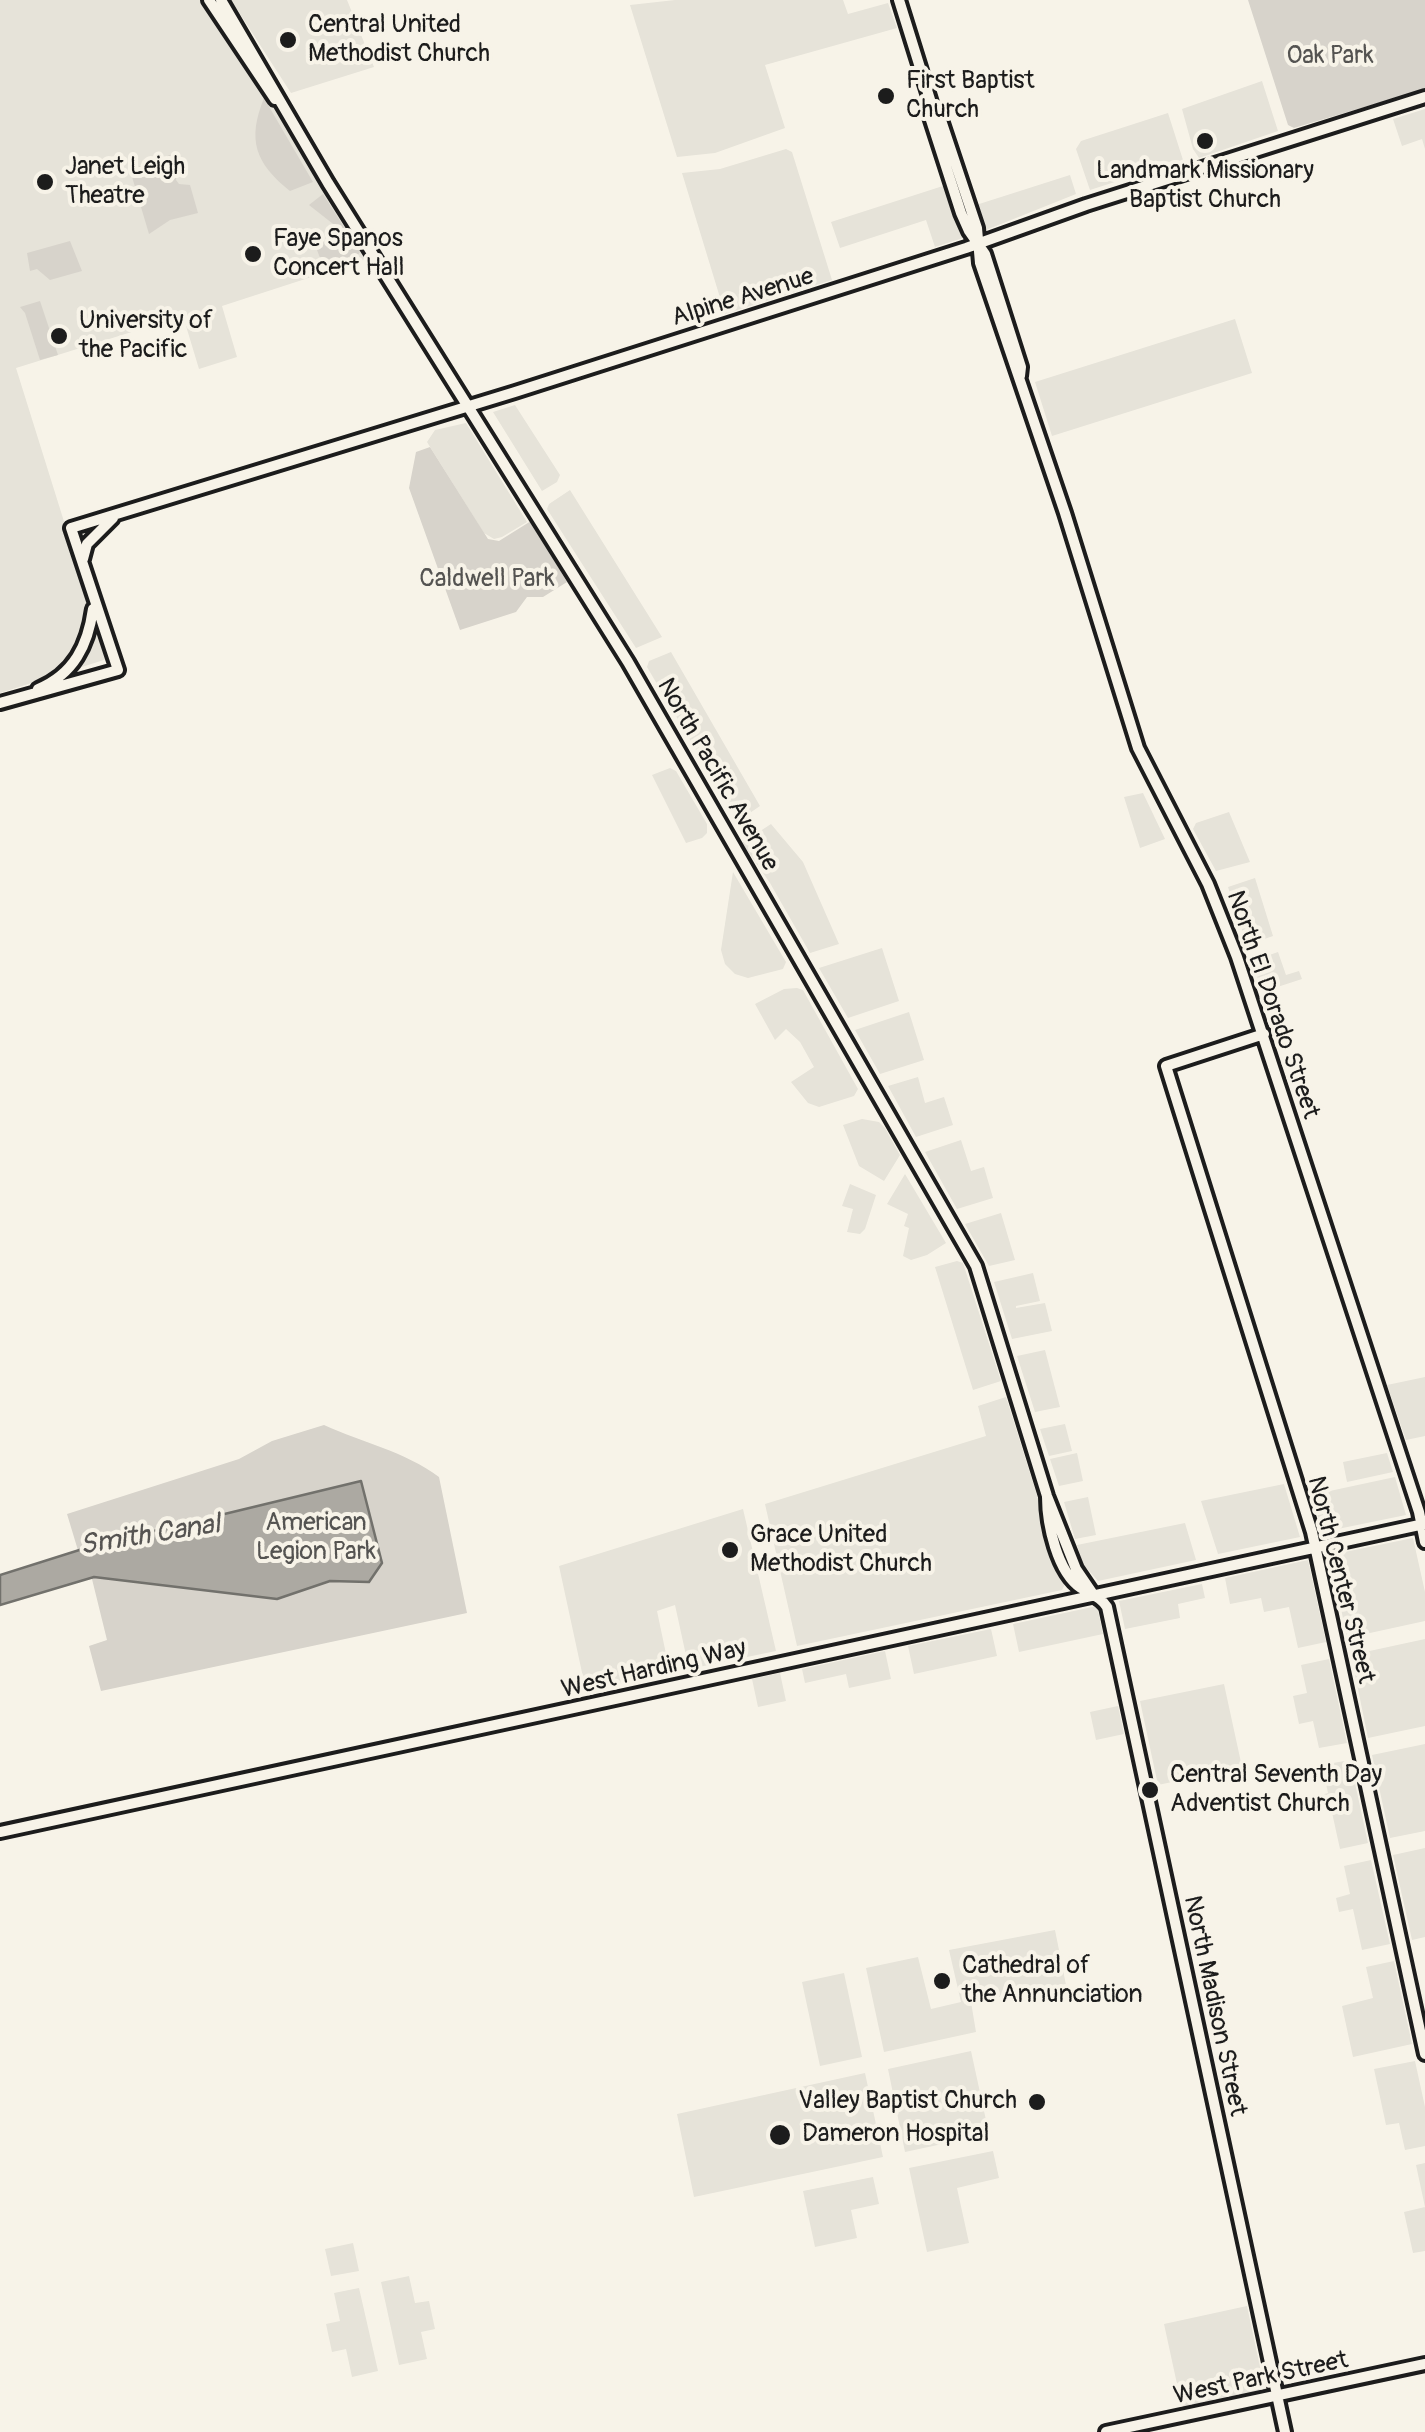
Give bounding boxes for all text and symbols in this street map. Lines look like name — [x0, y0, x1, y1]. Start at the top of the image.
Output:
place label: Central United Methodist Church — [308, 11, 490, 70]
marker: Central United Methodist Church — [277, 29, 299, 51]
park label: Oak Park — [1286, 42, 1374, 72]
place label: First Baptist Church — [906, 67, 1034, 126]
marker: First Baptist Church — [875, 85, 897, 107]
marker: Landmark Missionary Baptist Church — [1194, 130, 1216, 152]
place label: Janet Leigh Theatre — [65, 153, 185, 212]
place label: Landmark Missionary Baptist Church — [1096, 157, 1314, 216]
marker: Janet Leigh Theatre — [34, 171, 56, 193]
place label: Faye Spanos Concert Hall — [273, 225, 405, 284]
marker: Faye Spanos Concert Hall — [242, 243, 264, 265]
street label: Alpine Avenue — [668, 262, 818, 334]
place label: University of the Pacific — [79, 307, 213, 366]
marker: University of the Pacific — [48, 325, 70, 347]
park label: Caldwell Park — [419, 565, 555, 595]
street label: North Pacific Avenue — [650, 673, 784, 877]
street label: North El Dorado Street — [1219, 887, 1325, 1123]
street label: North Center Street — [1300, 1473, 1380, 1687]
water label: Smith Canal — [77, 1508, 223, 1564]
park label: American Legion Park — [256, 1509, 376, 1568]
place label: Grace United Methodist Church — [750, 1521, 932, 1580]
marker: Grace United Methodist Church — [719, 1539, 741, 1561]
street label: West Harding Way — [559, 1634, 749, 1706]
place label: Central Seventh Day Adventist Church — [1170, 1761, 1382, 1820]
marker: Central Seventh Day Adventist Church — [1139, 1779, 1161, 1801]
street label: North Madison Street — [1176, 1893, 1252, 2119]
place label: Cathedral of the Annunciation — [962, 1952, 1143, 2011]
marker: Cathedral of the Annunciation — [931, 1970, 953, 1992]
place label: Valley Baptist Church — [798, 2087, 1017, 2117]
marker: Valley Baptist Church — [1026, 2091, 1048, 2113]
place label: Dameron Hospital — [802, 2120, 989, 2150]
marker: Dameron Hospital — [767, 2122, 793, 2148]
street label: West Park Street — [1171, 2346, 1351, 2412]

